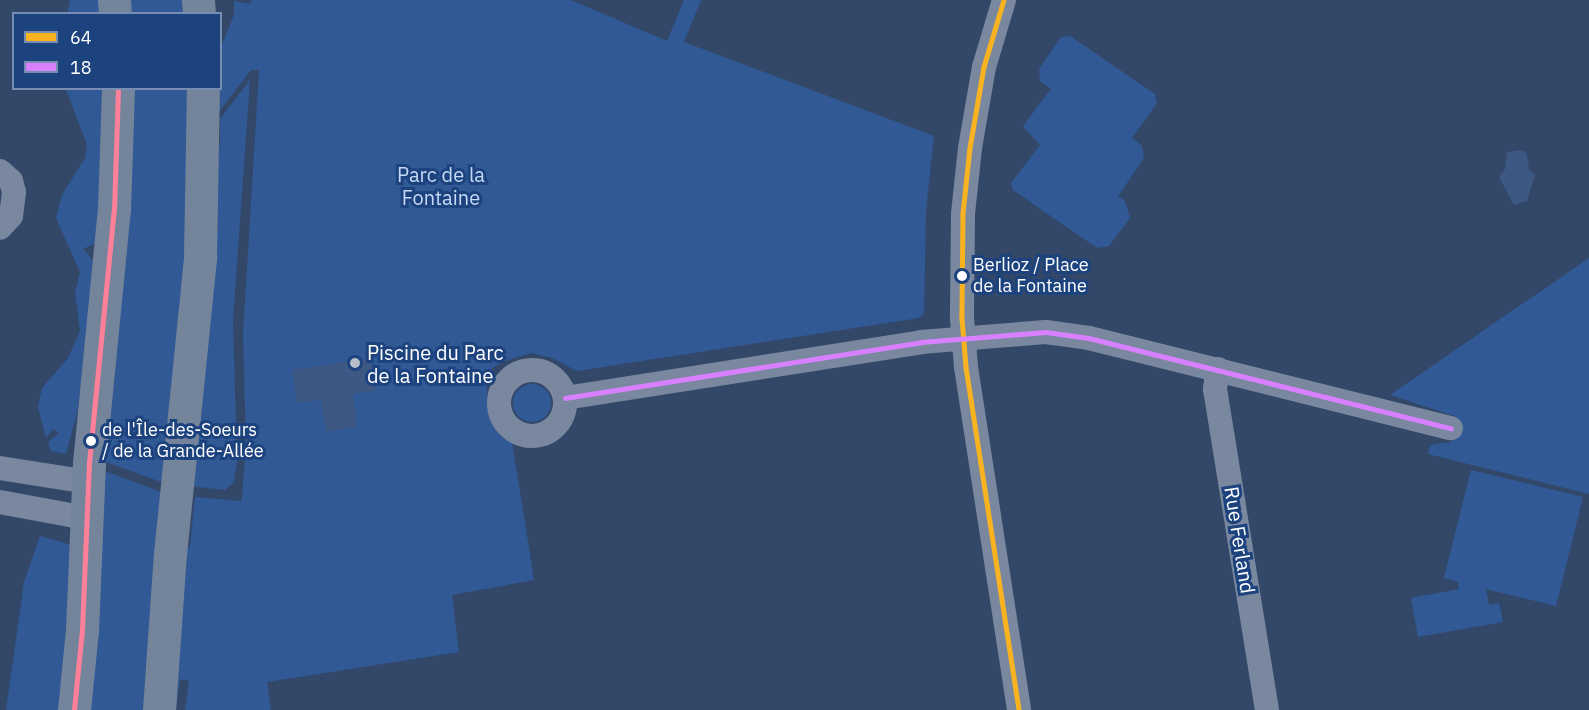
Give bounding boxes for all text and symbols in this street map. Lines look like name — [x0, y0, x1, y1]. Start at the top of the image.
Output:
legend — [12, 12, 222, 90]
text: 64 — [70, 26, 92, 49]
text: 18 — [70, 56, 92, 79]
park label: Parc de la Fontaine — [397, 163, 485, 210]
place label: Berlioz / Place de la Fontaine — [973, 255, 1089, 298]
marker: Berlioz / Place de la Fontaine — [956, 270, 968, 282]
place label: Piscine du Parc de la Fontaine — [367, 340, 504, 387]
marker: Piscine du Parc de la Fontaine — [348, 356, 362, 370]
place label: de l'Île-des-Soeurs / de la Grande-Allée — [102, 420, 264, 462]
marker: de l'Île-des-Soeurs / de la Grande-Allée — [85, 435, 97, 447]
street label: Rue Ferland — [1220, 485, 1260, 595]

